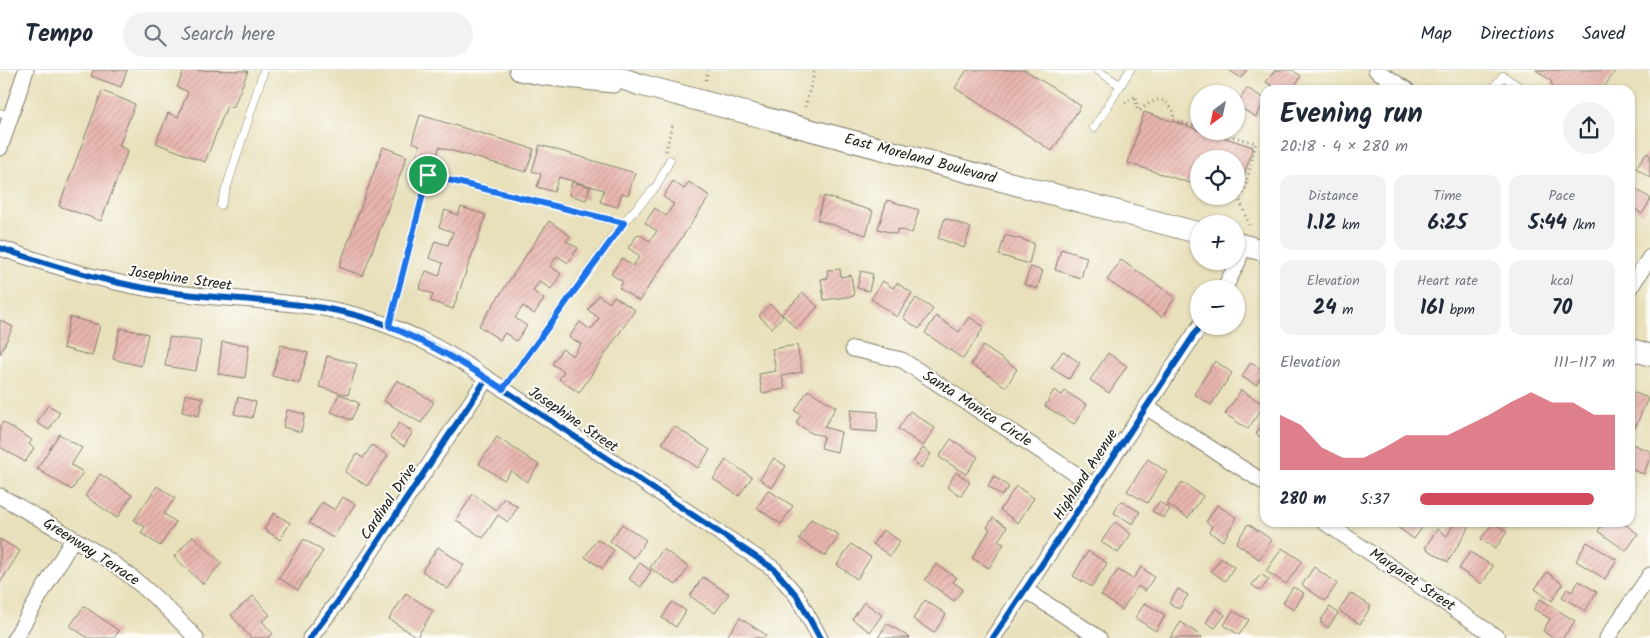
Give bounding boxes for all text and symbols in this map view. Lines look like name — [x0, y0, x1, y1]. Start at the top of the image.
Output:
search box — [123, 12, 473, 57]
text: Tempo — [25, 15, 93, 54]
text: Search here — [181, 20, 275, 50]
text: Map — [1420, 20, 1452, 49]
text: Directions — [1480, 20, 1554, 49]
text: Saved — [1582, 20, 1625, 49]
icon: search — [141, 21, 169, 49]
north arrow — [1190, 85, 1245, 140]
map controls — [1190, 85, 1245, 335]
text: Evening run — [1280, 92, 1423, 137]
button: share — [1563, 102, 1615, 154]
street label: East Moreland Boulevard — [841, 127, 999, 191]
text: 20:18 · 4 × 280 m — [1280, 134, 1408, 159]
button: locate — [1190, 150, 1245, 205]
pin — [407, 154, 449, 196]
icon: arrive — [414, 161, 442, 189]
text: Distance — [1308, 185, 1358, 207]
text: Time — [1433, 185, 1462, 207]
text: Pace — [1548, 185, 1575, 207]
text: 1.12 — [1307, 207, 1336, 240]
text: 6:25 — [1428, 207, 1467, 240]
text: 5:44 — [1528, 207, 1567, 240]
text: km — [1336, 214, 1360, 236]
text: /km — [1567, 214, 1595, 236]
button: + — [1190, 215, 1245, 270]
street label: Josephine Street — [127, 260, 234, 298]
text: Elevation — [1307, 270, 1360, 292]
text: Heart rate — [1417, 270, 1478, 292]
text: kcal — [1550, 270, 1573, 292]
button: − — [1190, 280, 1245, 335]
text: 24 — [1313, 292, 1337, 325]
text: 161 — [1420, 292, 1444, 325]
text: 70 — [1551, 292, 1572, 325]
text: m — [1337, 299, 1353, 321]
text: bpm — [1444, 299, 1475, 321]
text: Elevation — [1280, 350, 1341, 375]
text: 111–117 m — [1554, 350, 1615, 375]
street label: Santa Monica Circle — [917, 365, 1037, 454]
street label: Josephine Street — [523, 381, 623, 459]
street label: Highland Avenue — [1047, 424, 1125, 526]
street label: Cardinal Drive — [354, 459, 424, 545]
text: 280 m — [1280, 487, 1326, 512]
text: 5:37 — [1360, 487, 1389, 512]
street label: Greenway Terrace — [38, 512, 144, 592]
street label: Margaret Street — [1364, 542, 1460, 618]

